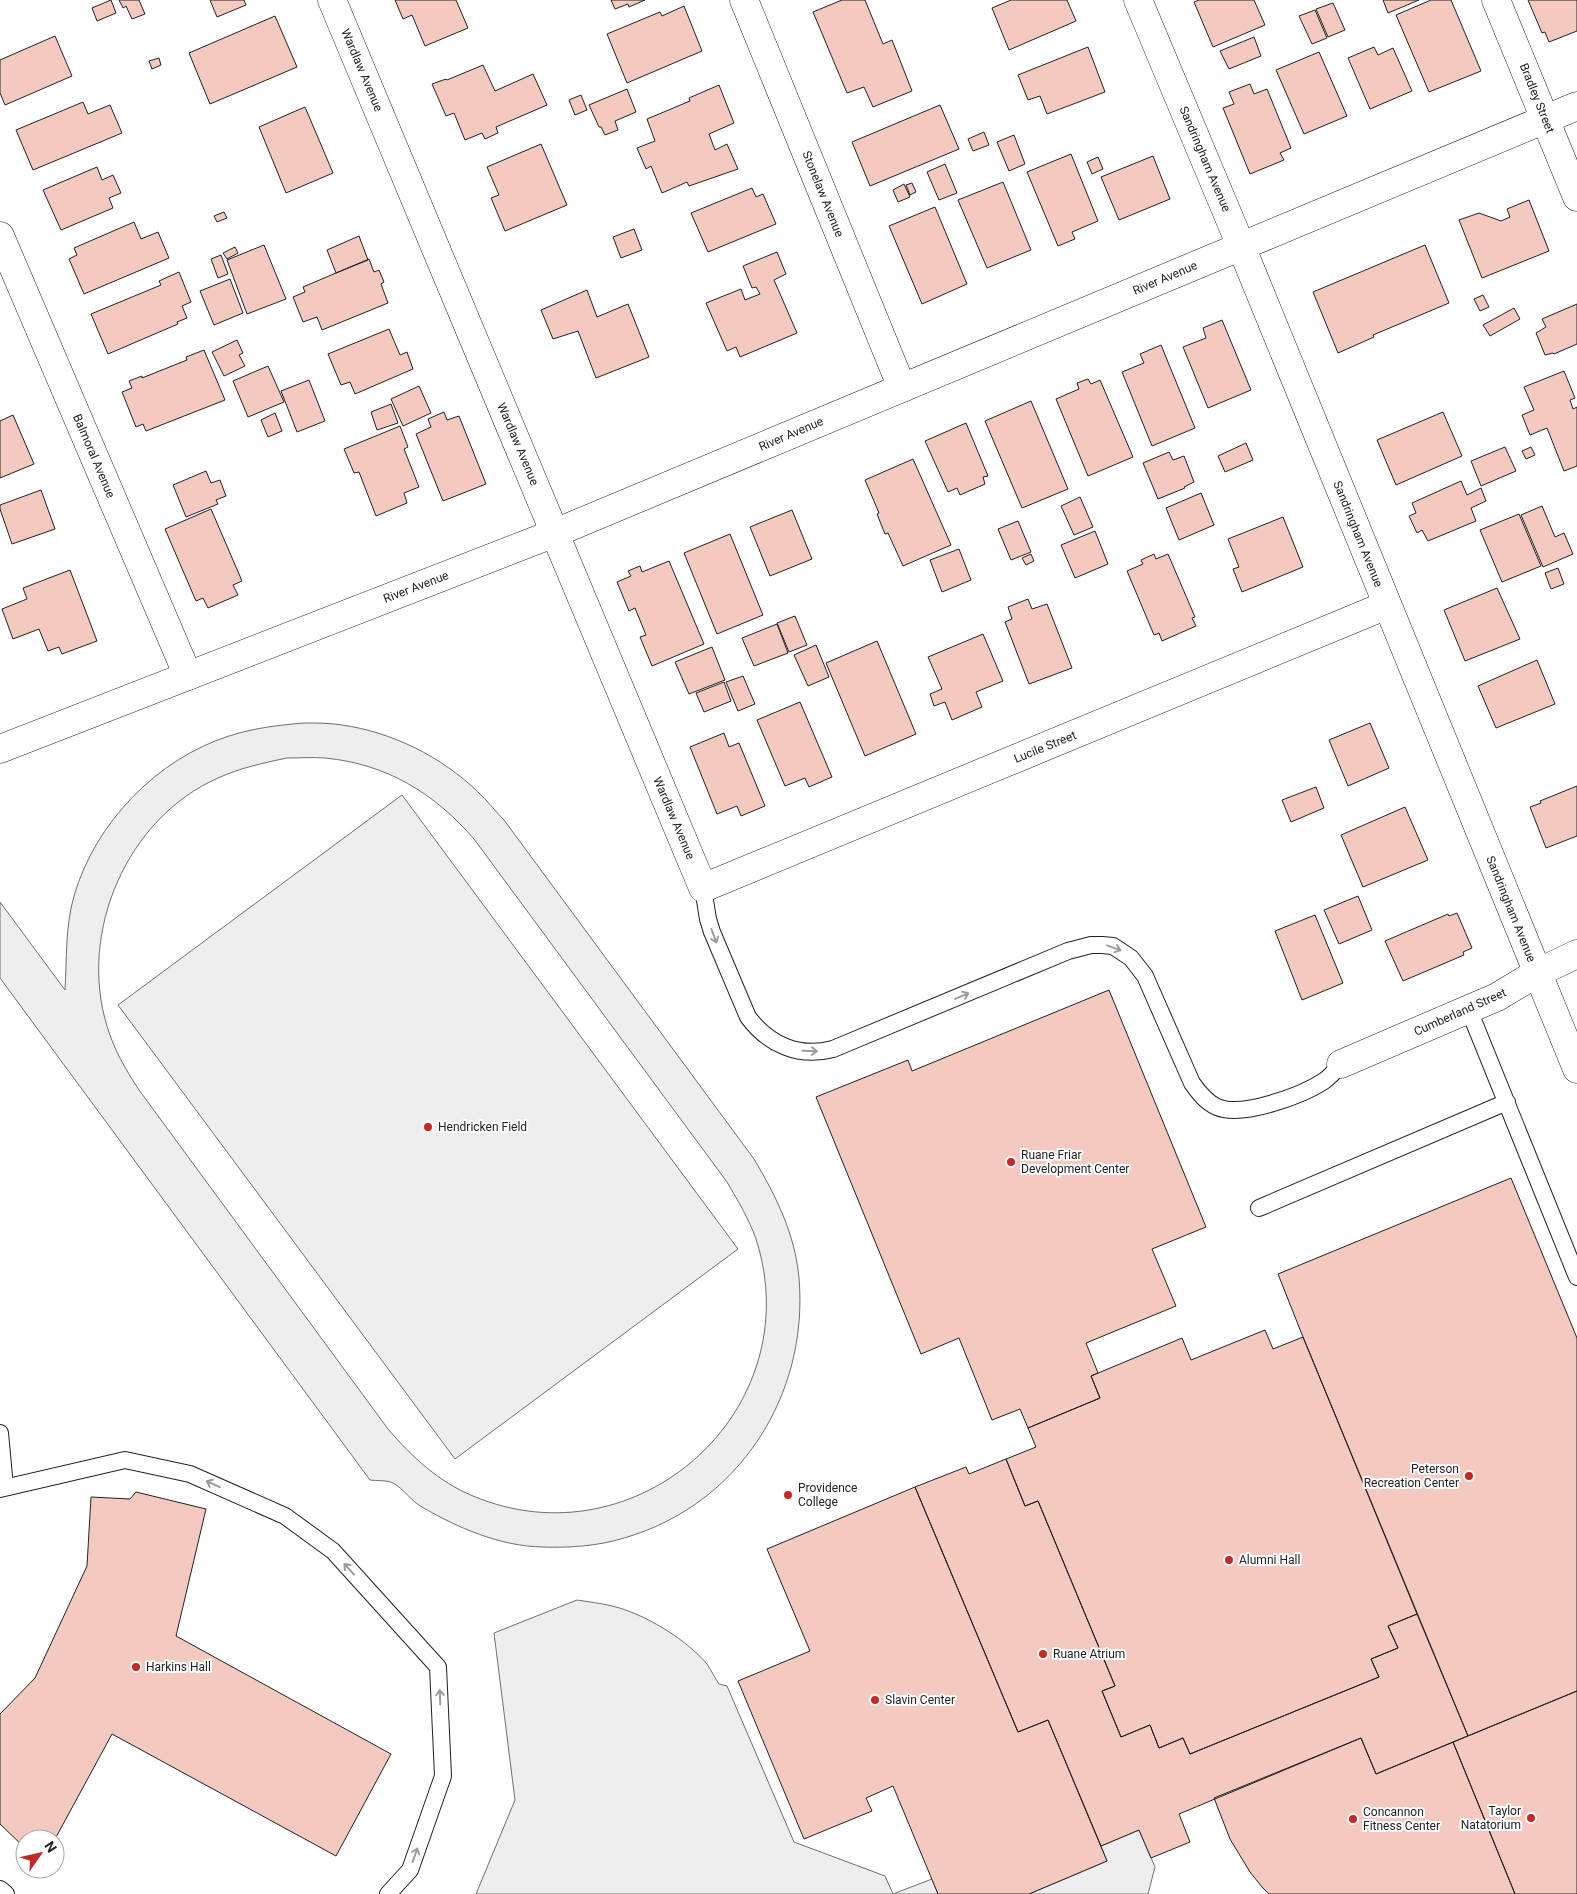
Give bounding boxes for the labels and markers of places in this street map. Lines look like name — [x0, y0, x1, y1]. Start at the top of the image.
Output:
place label: Hendricken Field — [438, 1120, 527, 1134]
marker: Hendricken Field — [422, 1121, 434, 1133]
place label: Ruane Friar Development Center — [1021, 1148, 1129, 1176]
marker: Ruane Friar Development Center — [1005, 1156, 1017, 1168]
place label: Peterson Recreation Center — [1364, 1462, 1459, 1490]
marker: Peterson Recreation Center — [1463, 1470, 1475, 1482]
place label: Providence College — [798, 1481, 857, 1509]
marker: Providence College — [782, 1489, 794, 1501]
place label: Alumni Hall — [1239, 1553, 1300, 1567]
marker: Alumni Hall — [1223, 1554, 1235, 1566]
place label: Ruane Atrium — [1053, 1647, 1125, 1661]
marker: Ruane Atrium — [1037, 1648, 1049, 1660]
place label: Harkins Hall — [146, 1660, 211, 1674]
marker: Harkins Hall — [130, 1661, 142, 1673]
place label: Slavin Center — [885, 1693, 955, 1707]
marker: Slavin Center — [869, 1694, 881, 1706]
place label: Taylor Natatorium — [1461, 1804, 1521, 1832]
place label: Concannon Fitness Center — [1363, 1805, 1440, 1833]
marker: Taylor Natatorium — [1525, 1812, 1537, 1824]
marker: Concannon Fitness Center — [1347, 1813, 1359, 1825]

